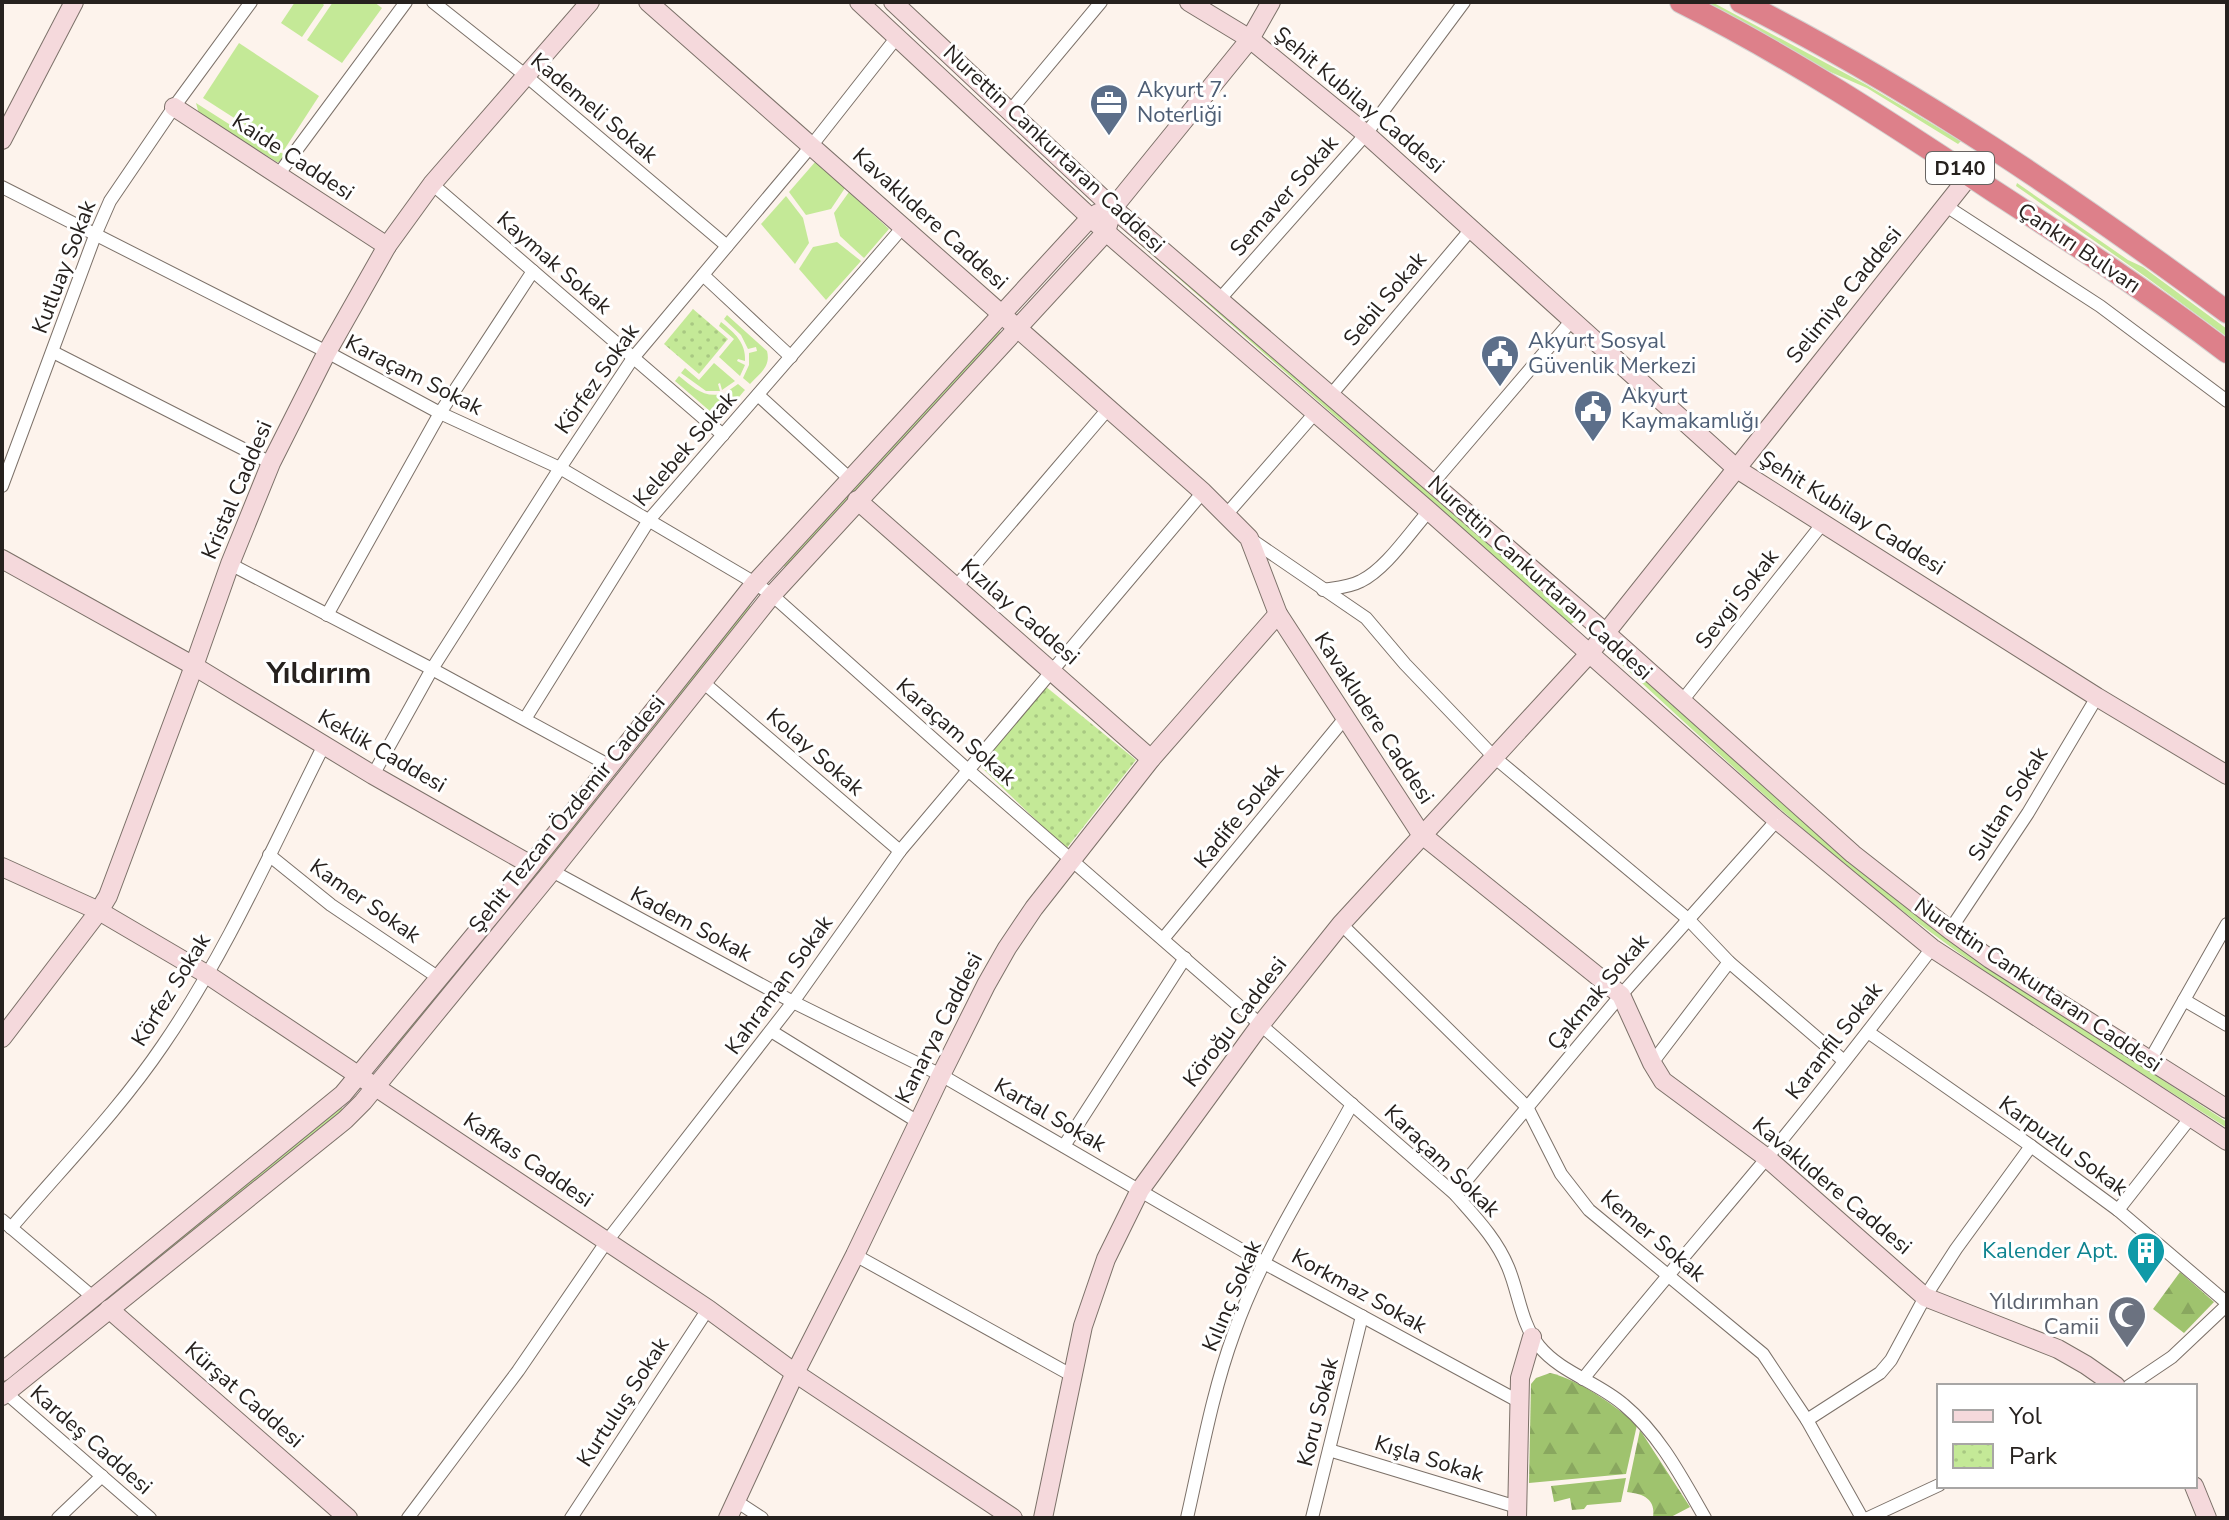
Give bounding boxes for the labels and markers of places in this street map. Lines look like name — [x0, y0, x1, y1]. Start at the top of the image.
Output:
place label: Akyurt 7. Noterliği — [1137, 75, 1227, 130]
office icon: Akyurt 7. Noterliği — [1088, 82, 1130, 137]
place label: Akyurt Sosyal Güvenlik Merkezi — [1528, 326, 1696, 381]
public building icon: Akyurt Sosyal Güvenlik Merkezi — [1479, 333, 1521, 388]
place label: Akyurt Kaymakamlığı — [1621, 381, 1759, 436]
public building icon: Akyurt Kaymakamlığı — [1572, 388, 1614, 443]
building icon: Kalender Apt. — [2125, 1230, 2167, 1285]
place label: Kalender Apt. — [1982, 1236, 2118, 1266]
place label: Yıldırımhan Camii — [1989, 1287, 2099, 1342]
mosque icon: Yıldırımhan Camii — [2106, 1294, 2148, 1349]

